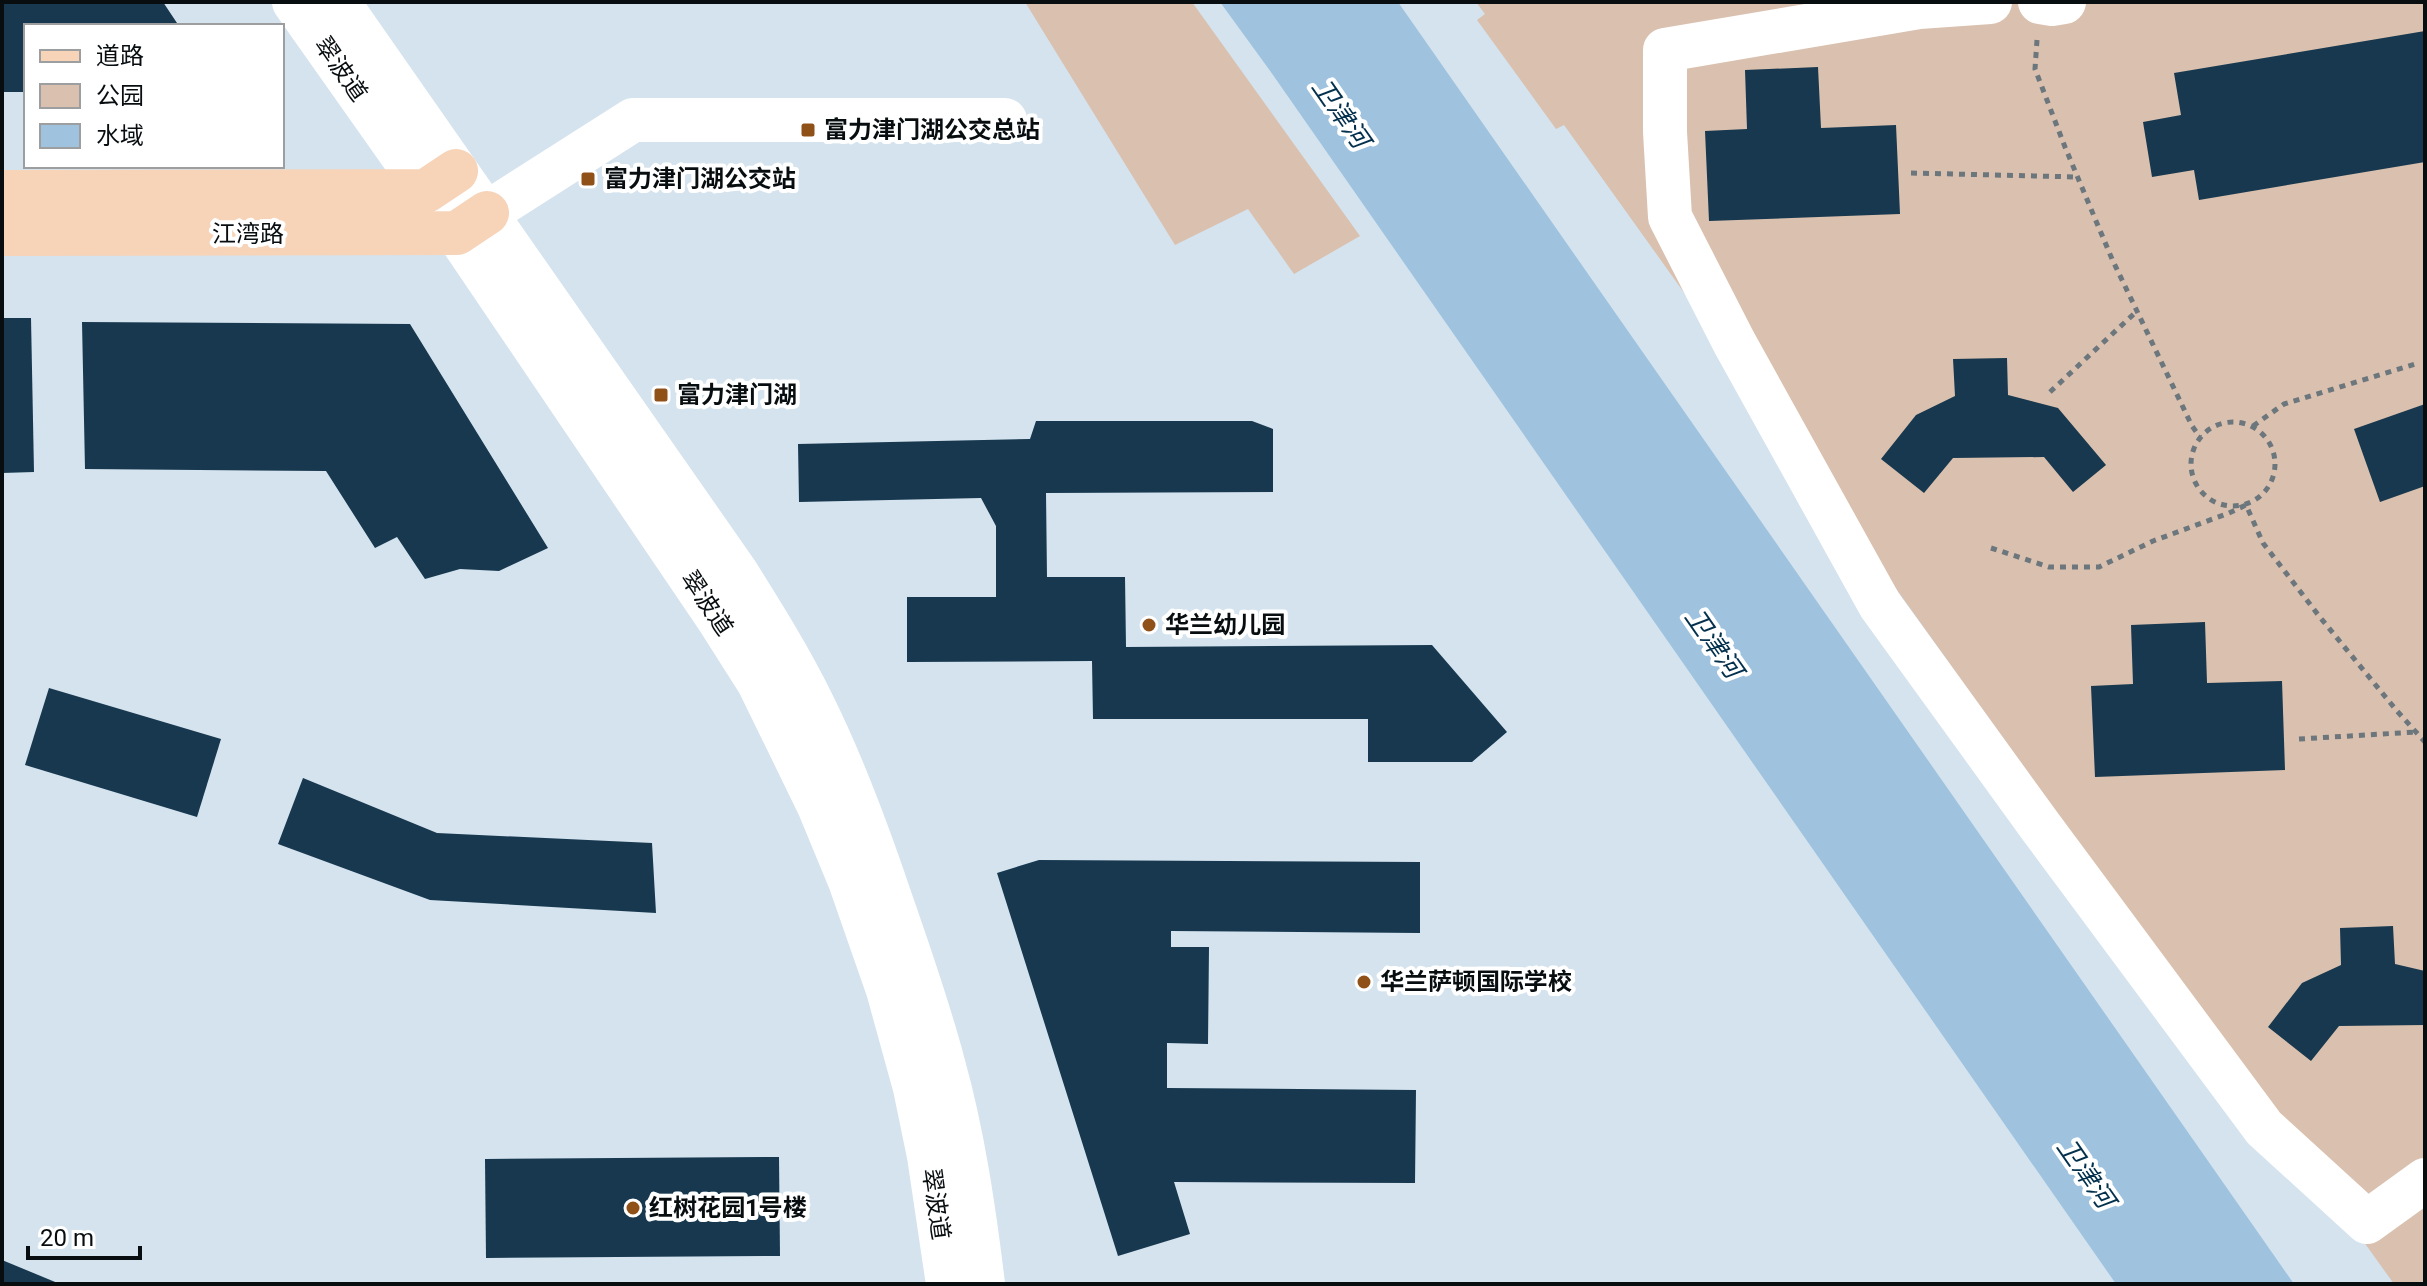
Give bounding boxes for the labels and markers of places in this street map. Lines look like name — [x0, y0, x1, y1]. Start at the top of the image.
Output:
place label: 富力津门湖公交总站 — [824, 116, 1040, 144]
marker: 富力津门湖公交总站 — [799, 121, 817, 139]
place label: 富力津门湖公交站 — [604, 165, 796, 193]
marker: 富力津门湖公交站 — [579, 170, 597, 188]
place label: 富力津门湖 — [677, 381, 797, 409]
marker: 富力津门湖 — [652, 386, 670, 404]
place label: 华兰幼儿园 — [1165, 611, 1285, 639]
marker: 华兰幼儿园 — [1140, 616, 1158, 634]
place label: 华兰萨顿国际学校 — [1380, 968, 1572, 996]
marker: 华兰萨顿国际学校 — [1355, 973, 1373, 991]
place label: 红树花园1号楼 — [649, 1194, 807, 1222]
marker: 红树花园1号楼 — [624, 1199, 642, 1217]

